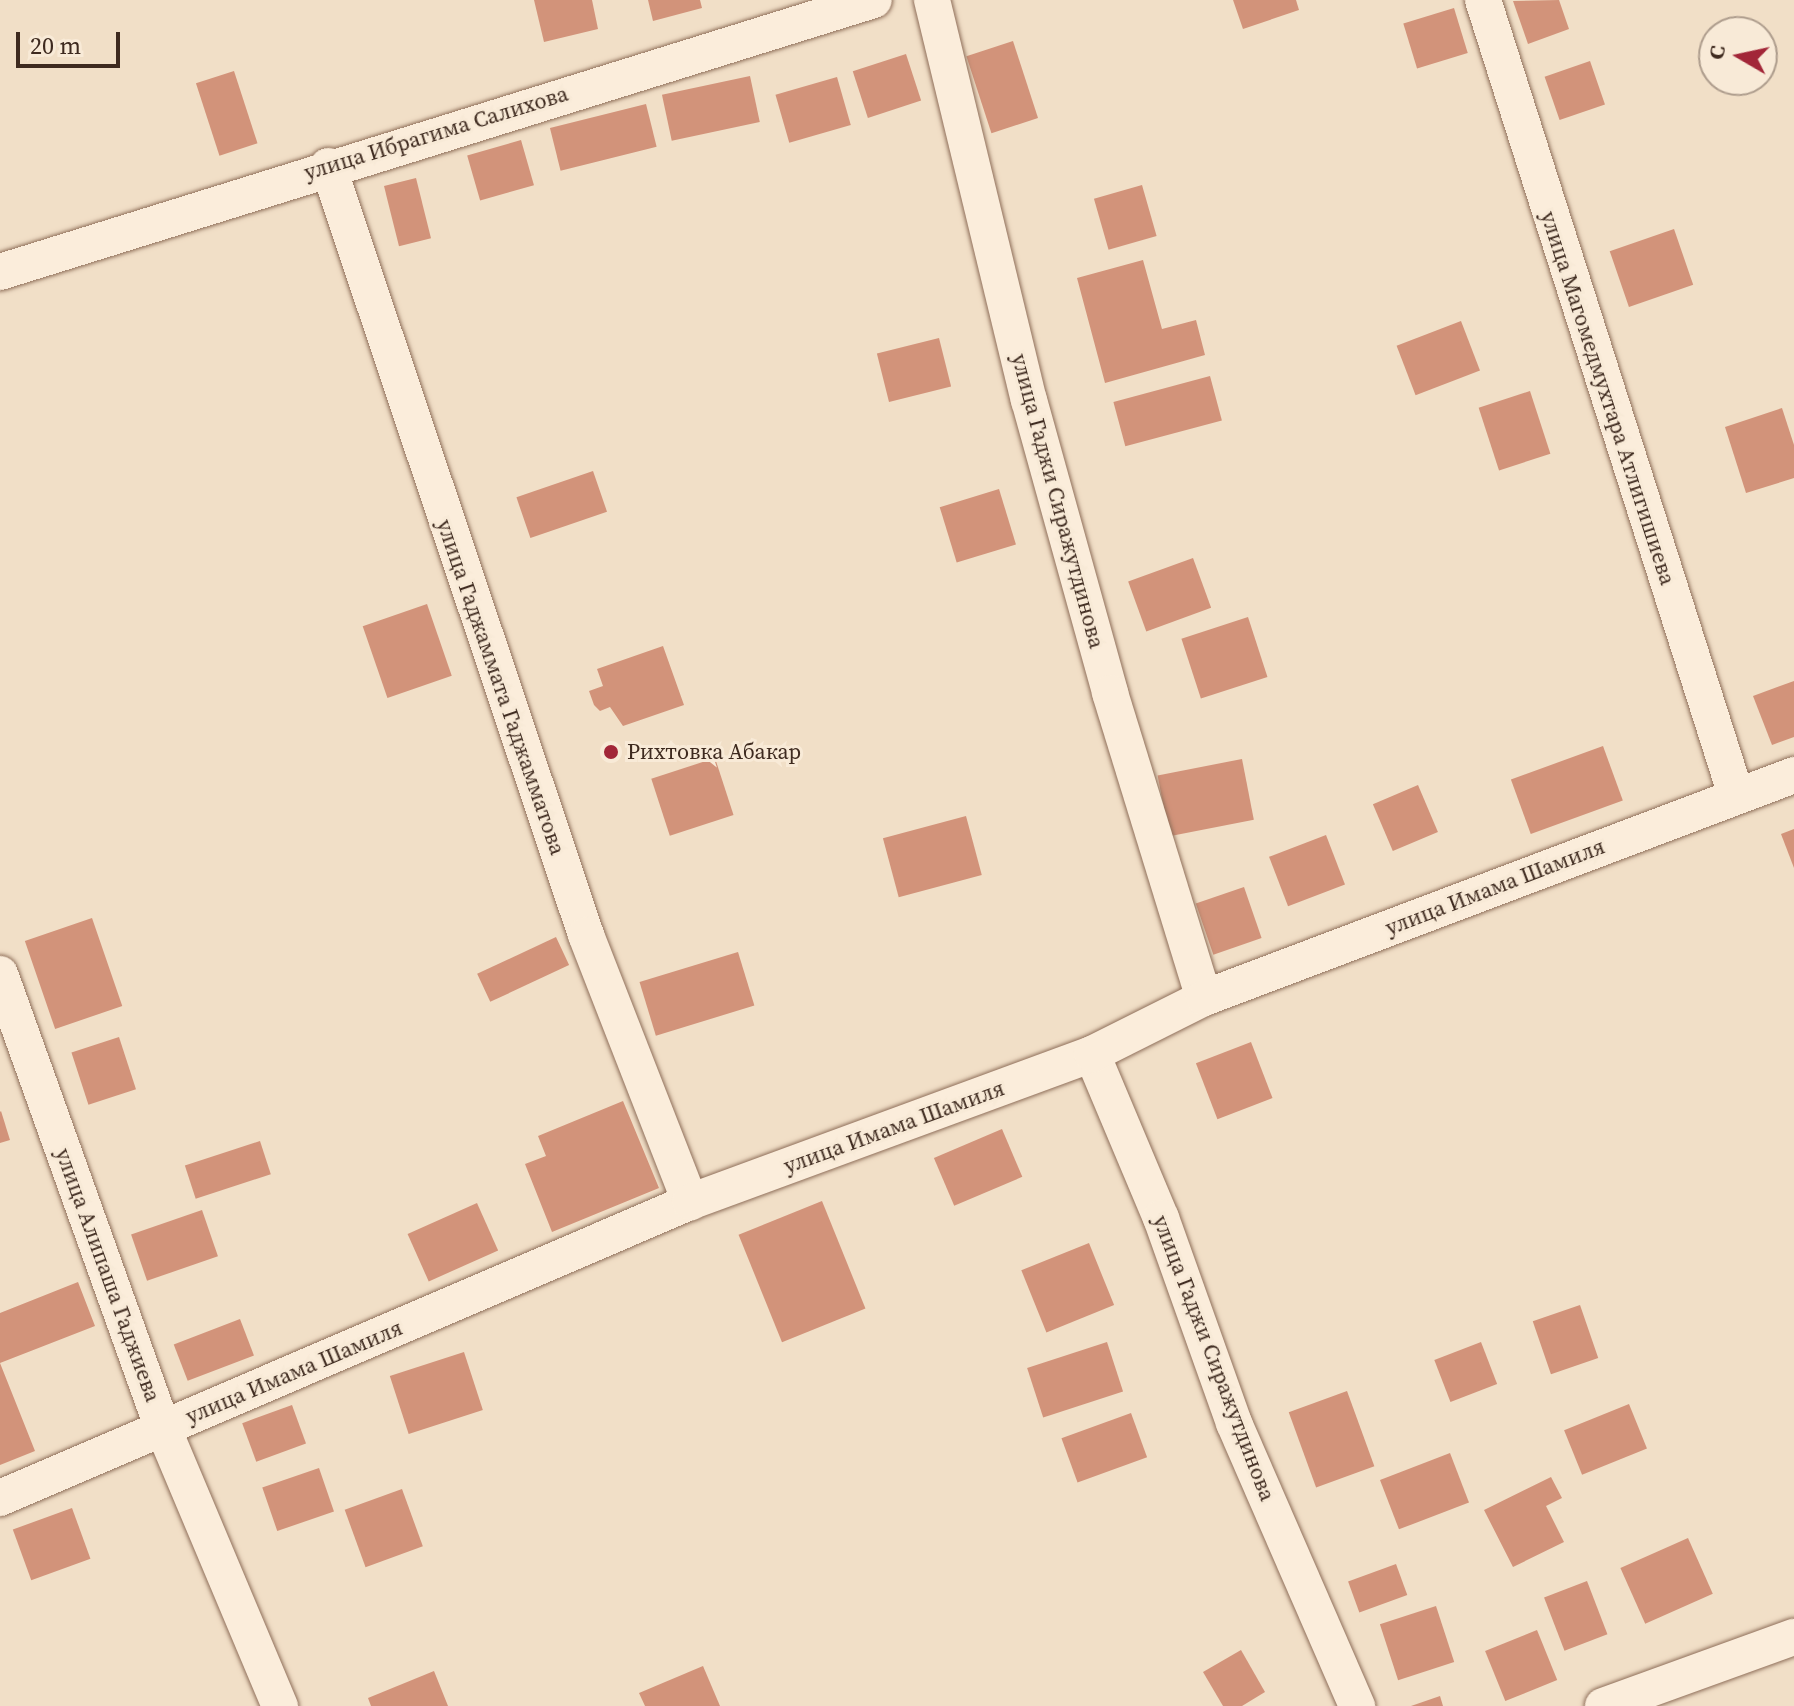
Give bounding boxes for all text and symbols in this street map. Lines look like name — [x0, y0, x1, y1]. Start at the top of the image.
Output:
scale bar — [20, 16, 124, 66]
north arrow — [1698, 16, 1778, 96]
text: 20 m — [30, 29, 81, 62]
text: С — [1700, 43, 1732, 62]
street label: улица Ибрагима Салихова — [301, 80, 571, 186]
street label: улица Магомедмухтара Атлигишиева — [1535, 208, 1681, 588]
street label: улица Гаджи Сиражутдинова — [1006, 351, 1110, 651]
street label: улица Гаджаммата Гаджамматова — [431, 516, 571, 858]
place label: Рихтовка Абакар — [627, 739, 801, 765]
marker: Рихтовка Абакар — [602, 743, 620, 761]
street label: улица Имама Шамиля — [1382, 833, 1608, 941]
street label: улица Имама Шамиля — [780, 1075, 1008, 1179]
street label: улица Алипаша Гаджиева — [50, 1145, 166, 1405]
street label: улица Гаджи Сиражутдинова — [1147, 1211, 1281, 1505]
street label: улица Имама Шамиля — [182, 1314, 406, 1430]

